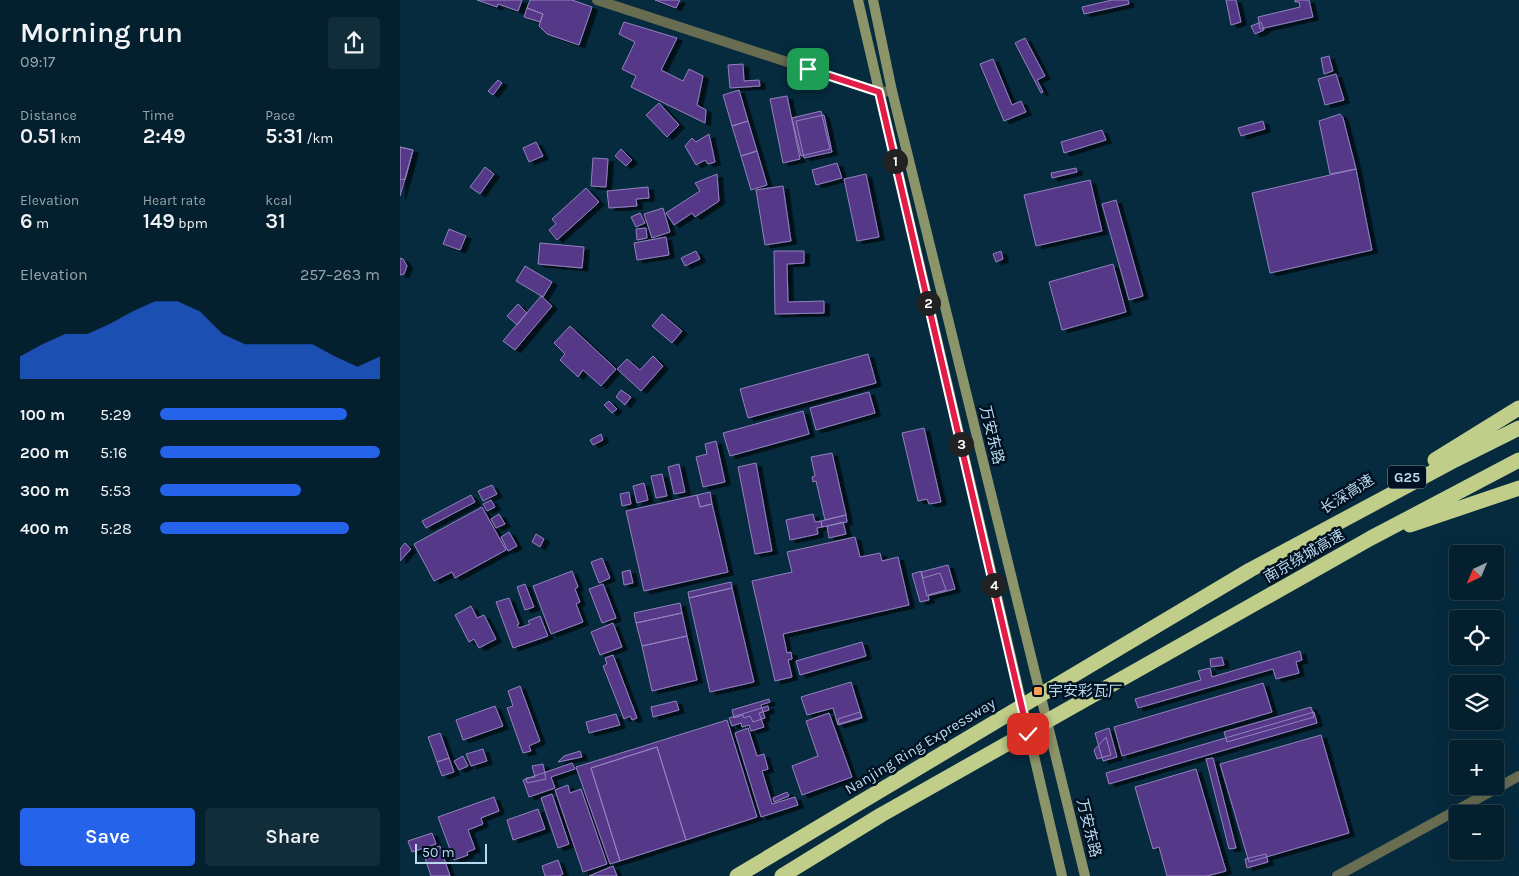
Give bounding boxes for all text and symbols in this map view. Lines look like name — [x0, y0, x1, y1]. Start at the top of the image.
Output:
text: Morning run — [20, 16, 183, 49]
button: share — [328, 17, 380, 69]
pin — [787, 48, 829, 90]
text: 09:17 — [20, 52, 55, 71]
icon: arrive — [794, 55, 822, 83]
text: Distance — [20, 107, 77, 124]
text: Time — [143, 107, 174, 124]
text: Pace — [265, 107, 295, 124]
text: 0.51 — [20, 124, 57, 148]
text: 2:49 — [143, 124, 186, 148]
text: 5:31 — [265, 124, 303, 148]
text: km — [57, 130, 81, 147]
text: /km — [303, 130, 333, 147]
pin: 1 — [882, 148, 908, 174]
text: 1 — [893, 153, 898, 170]
text: Elevation — [20, 192, 79, 209]
text: Heart rate — [143, 192, 206, 209]
text: kcal — [265, 192, 292, 209]
text: 6 — [20, 209, 33, 233]
text: 149 — [143, 209, 175, 233]
text: 31 — [265, 209, 286, 233]
text: m — [33, 215, 49, 232]
text: bpm — [175, 215, 208, 232]
text: Elevation — [20, 265, 88, 284]
text: 257–263 m — [300, 265, 380, 284]
pin: 2 — [916, 290, 940, 316]
text: 2 — [924, 295, 933, 312]
street label: 万安东路 — [976, 404, 1008, 466]
text: 100 m — [20, 405, 65, 424]
text: 5:29 — [100, 405, 131, 424]
pin: 3 — [948, 432, 974, 456]
text: 3 — [957, 436, 966, 453]
text: 200 m — [20, 443, 69, 462]
text: 5:16 — [100, 443, 127, 462]
road number: G25 — [1388, 466, 1426, 488]
street label: 长深高速 — [1317, 470, 1377, 518]
text: 300 m — [20, 481, 69, 500]
text: 5:53 — [100, 481, 131, 500]
text: 400 m — [20, 519, 69, 538]
text: 5:28 — [100, 519, 132, 538]
street label: 南京绕城高速 — [1261, 526, 1347, 586]
north arrow — [1449, 545, 1504, 600]
map controls — [1449, 545, 1504, 860]
pin: 4 — [982, 572, 1006, 598]
text: 4 — [990, 577, 999, 594]
button: locate — [1449, 610, 1504, 665]
button: layers — [1449, 675, 1504, 730]
place label: 宇安彩瓦厂 — [1048, 682, 1123, 700]
marker: 宇安彩瓦厂 — [1032, 685, 1044, 697]
street label: Nanjing Ring Expressway — [841, 694, 999, 798]
pin — [1007, 713, 1049, 755]
icon: check — [1014, 720, 1042, 748]
button: + — [1449, 740, 1504, 795]
street label: 万安东路 — [1073, 797, 1105, 859]
button: − — [1449, 805, 1504, 860]
button: Save — [20, 808, 195, 866]
button: Share — [205, 808, 380, 866]
scale bar — [415, 841, 488, 864]
text: 50 m — [422, 844, 455, 861]

